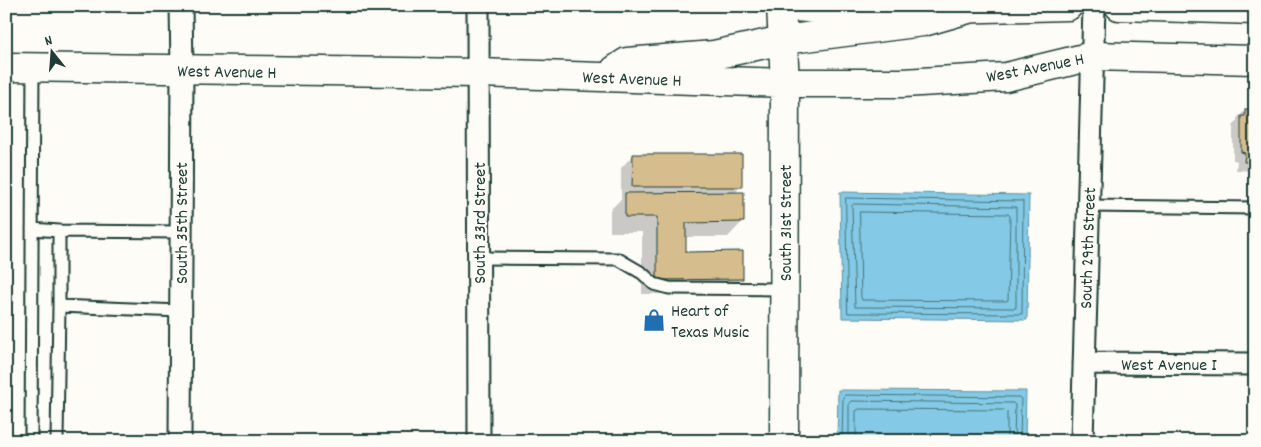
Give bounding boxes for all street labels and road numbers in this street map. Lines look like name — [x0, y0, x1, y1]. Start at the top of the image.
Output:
street label: West Avenue H — [984, 48, 1087, 91]
street label: West Avenue H — [177, 60, 277, 87]
street label: West Avenue H — [582, 66, 682, 95]
street label: South 35th Street — [171, 162, 196, 284]
street label: South 33rd Street — [469, 162, 494, 284]
street label: South 31st Street — [775, 164, 800, 281]
street label: South 29th Street — [1075, 187, 1104, 309]
street label: West Avenue I — [1121, 354, 1217, 379]

